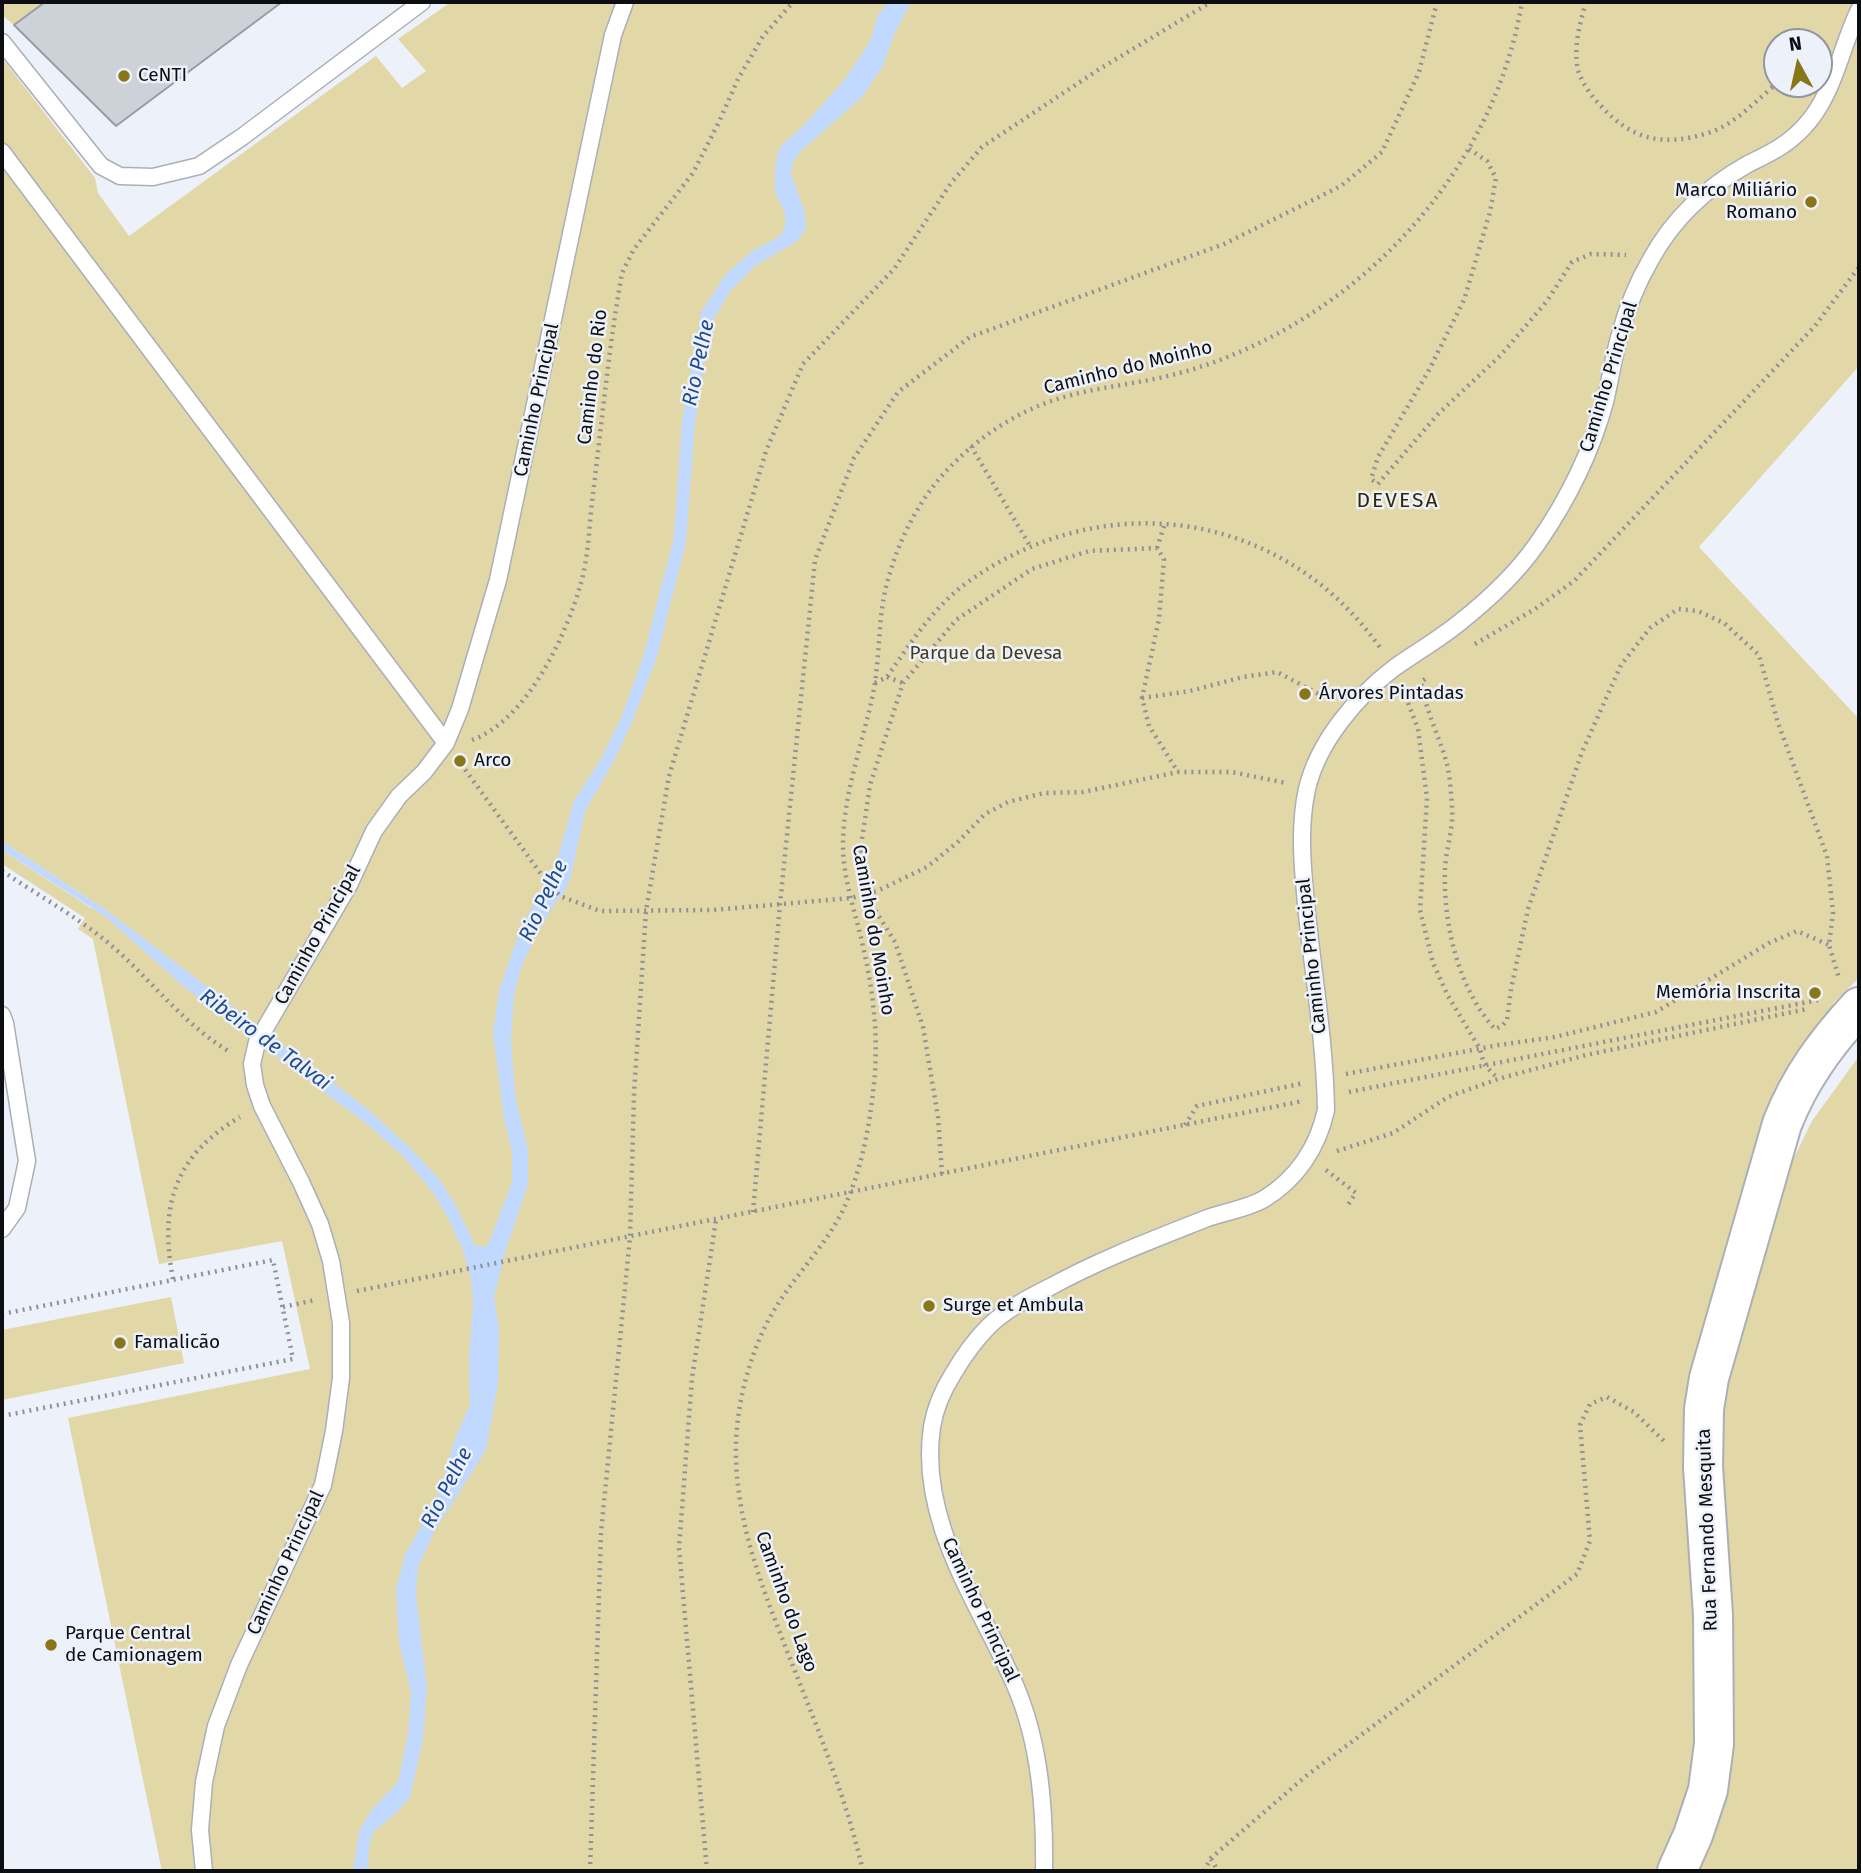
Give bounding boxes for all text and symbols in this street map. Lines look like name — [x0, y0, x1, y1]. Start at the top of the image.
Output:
north arrow — [1763, 28, 1833, 98]
text: N — [1787, 31, 1803, 56]
place label: CeNTI — [138, 65, 187, 87]
marker: CeNTI — [116, 68, 132, 84]
place label: Marco Miliário Romano — [1675, 180, 1797, 224]
marker: Marco Miliário Romano — [1803, 194, 1819, 210]
street label: Caminho Principal — [1575, 299, 1643, 455]
street label: Caminho do Rio — [573, 308, 613, 446]
water label: Rio Pelhe — [678, 318, 720, 408]
street label: Caminho Principal — [510, 321, 564, 479]
street label: Caminho do Moinho — [1041, 336, 1215, 400]
district label: DEVESA — [1357, 488, 1439, 514]
park label: Parque da Devesa — [910, 643, 1062, 665]
place label: Árvores Pintadas — [1319, 683, 1464, 705]
marker: Árvores Pintadas — [1297, 686, 1313, 702]
place label: Arco — [474, 750, 511, 772]
marker: Arco — [452, 753, 468, 769]
street label: Caminho do Moinho — [847, 843, 899, 1017]
water label: Rio Pelhe — [514, 856, 574, 946]
street label: Caminho Principal — [270, 861, 366, 1009]
street label: Caminho Principal — [1292, 877, 1332, 1035]
place label: Memória Inscrita — [1656, 982, 1801, 1004]
water label: Ribeiro de Talvai — [194, 984, 336, 1096]
marker: Memória Inscrita — [1807, 985, 1823, 1001]
place label: Surge et Ambula — [943, 1295, 1084, 1317]
marker: Surge et Ambula — [921, 1298, 937, 1314]
place label: Famalicão — [134, 1332, 220, 1354]
marker: Famalicão — [112, 1335, 128, 1351]
street label: Rua Fernando Mesquita — [1693, 1428, 1723, 1632]
water label: Rio Pelhe — [416, 1443, 478, 1533]
street label: Caminho Principal — [243, 1487, 329, 1639]
street label: Caminho do Lago — [750, 1528, 822, 1676]
street label: Caminho Principal — [937, 1534, 1023, 1686]
place label: Parque Central de Camionagem — [65, 1623, 203, 1667]
marker: Parque Central de Camionagem — [43, 1637, 59, 1653]

